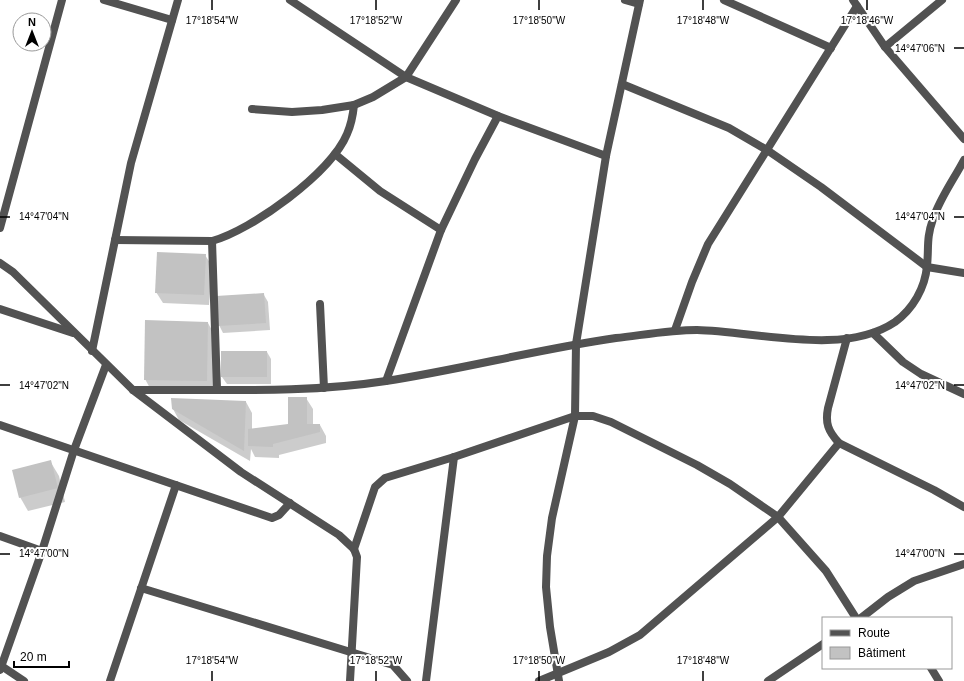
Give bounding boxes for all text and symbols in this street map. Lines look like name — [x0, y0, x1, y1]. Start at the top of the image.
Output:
north arrow — [12, 12, 52, 52]
text: 17°18'54"W — [186, 15, 239, 26]
text: 17°18'52"W — [350, 15, 403, 26]
text: 17°18'50"W — [513, 15, 566, 26]
text: 17°18'48"W — [677, 15, 730, 26]
text: 17°18'46"W — [841, 15, 894, 26]
text: N — [28, 16, 36, 28]
text: 14°47'06"N — [895, 43, 945, 54]
text: 14°47'04"N — [19, 211, 69, 222]
text: 14°47'04"N — [895, 211, 945, 222]
text: 14°47'02"N — [19, 380, 69, 391]
text: 14°47'02"N — [895, 380, 945, 391]
text: 14°47'00"N — [19, 548, 69, 559]
text: 14°47'00"N — [895, 548, 945, 559]
legend — [822, 617, 952, 669]
text: Route — [858, 626, 890, 640]
scale bar — [14, 643, 69, 669]
text: Bâtiment — [858, 646, 906, 660]
text: 20 m — [20, 650, 47, 664]
text: 17°18'54"W — [186, 655, 239, 666]
text: 17°18'52"W — [350, 655, 403, 666]
text: 17°18'50"W — [513, 655, 566, 666]
text: 17°18'48"W — [677, 655, 730, 666]

